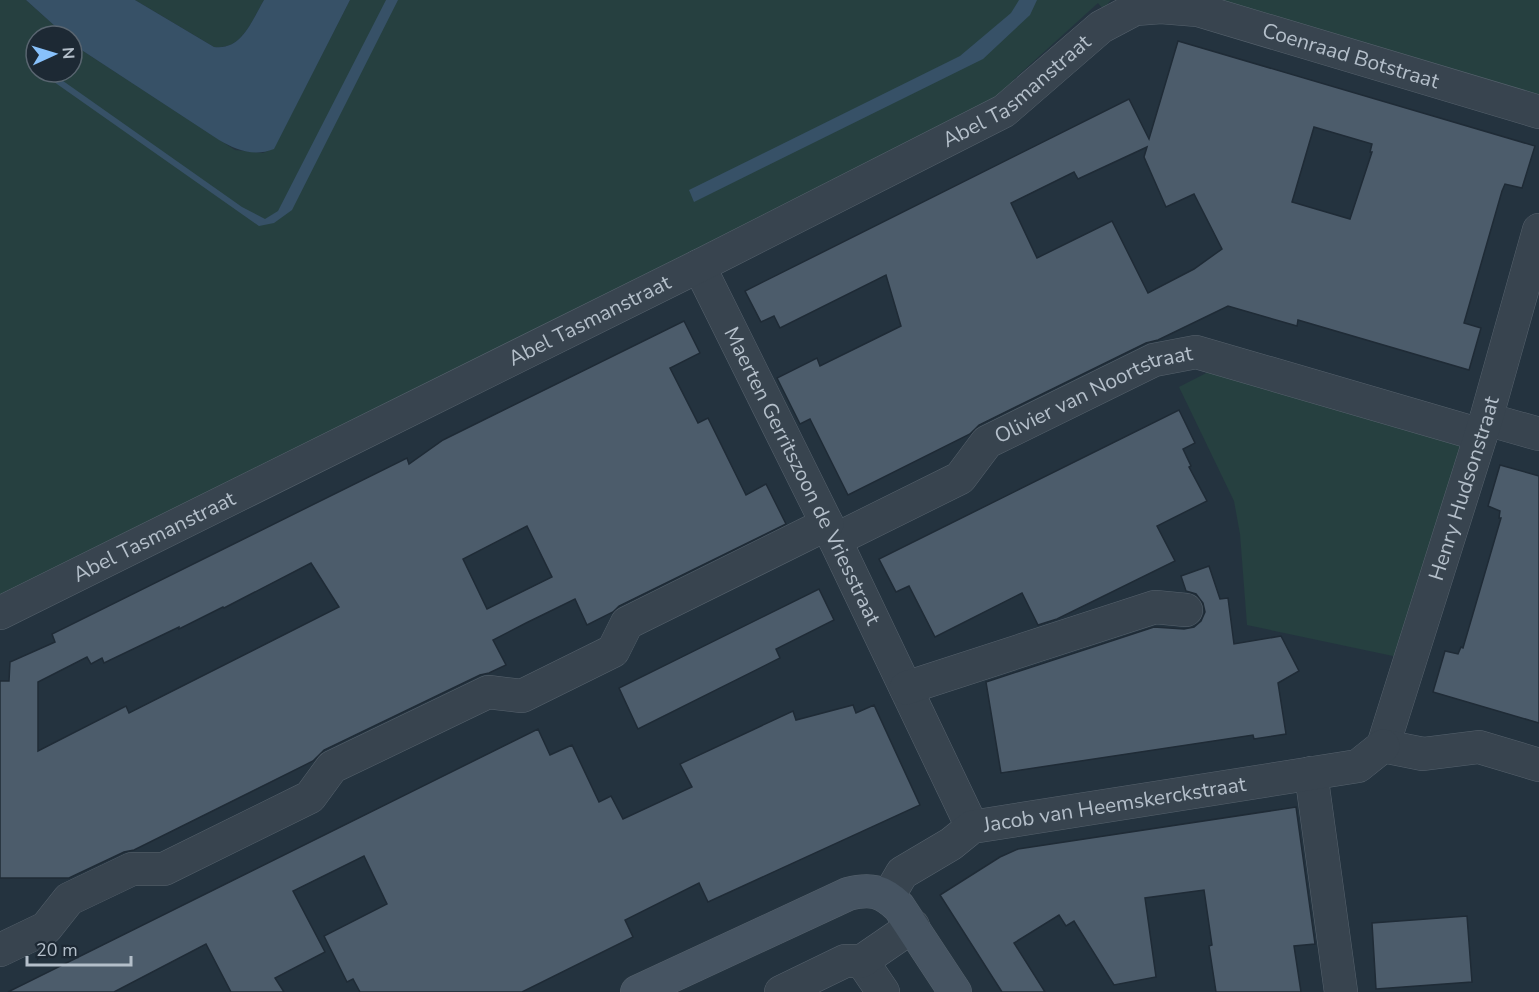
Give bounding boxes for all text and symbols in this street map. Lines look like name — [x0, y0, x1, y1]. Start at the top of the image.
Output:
street label: Coenraad Botstraat — [1259, 16, 1443, 96]
north arrow — [24, 24, 84, 84]
street label: Abel Tasmanstraat — [937, 28, 1097, 154]
text: N — [57, 46, 79, 60]
street label: Abel Tasmanstraat — [503, 268, 676, 373]
street label: Maerten Gerritszoon de Vriesstraat — [717, 322, 888, 630]
street label: Olivier van Noortstraat — [990, 339, 1195, 450]
street label: Henry Hudsonstraat — [1422, 392, 1506, 584]
street label: Abel Tasmanstraat — [68, 484, 241, 589]
street label: Jacob van Heemskerckstraat — [980, 770, 1249, 839]
scale bar — [27, 929, 130, 967]
text: 20 m — [36, 938, 78, 962]

